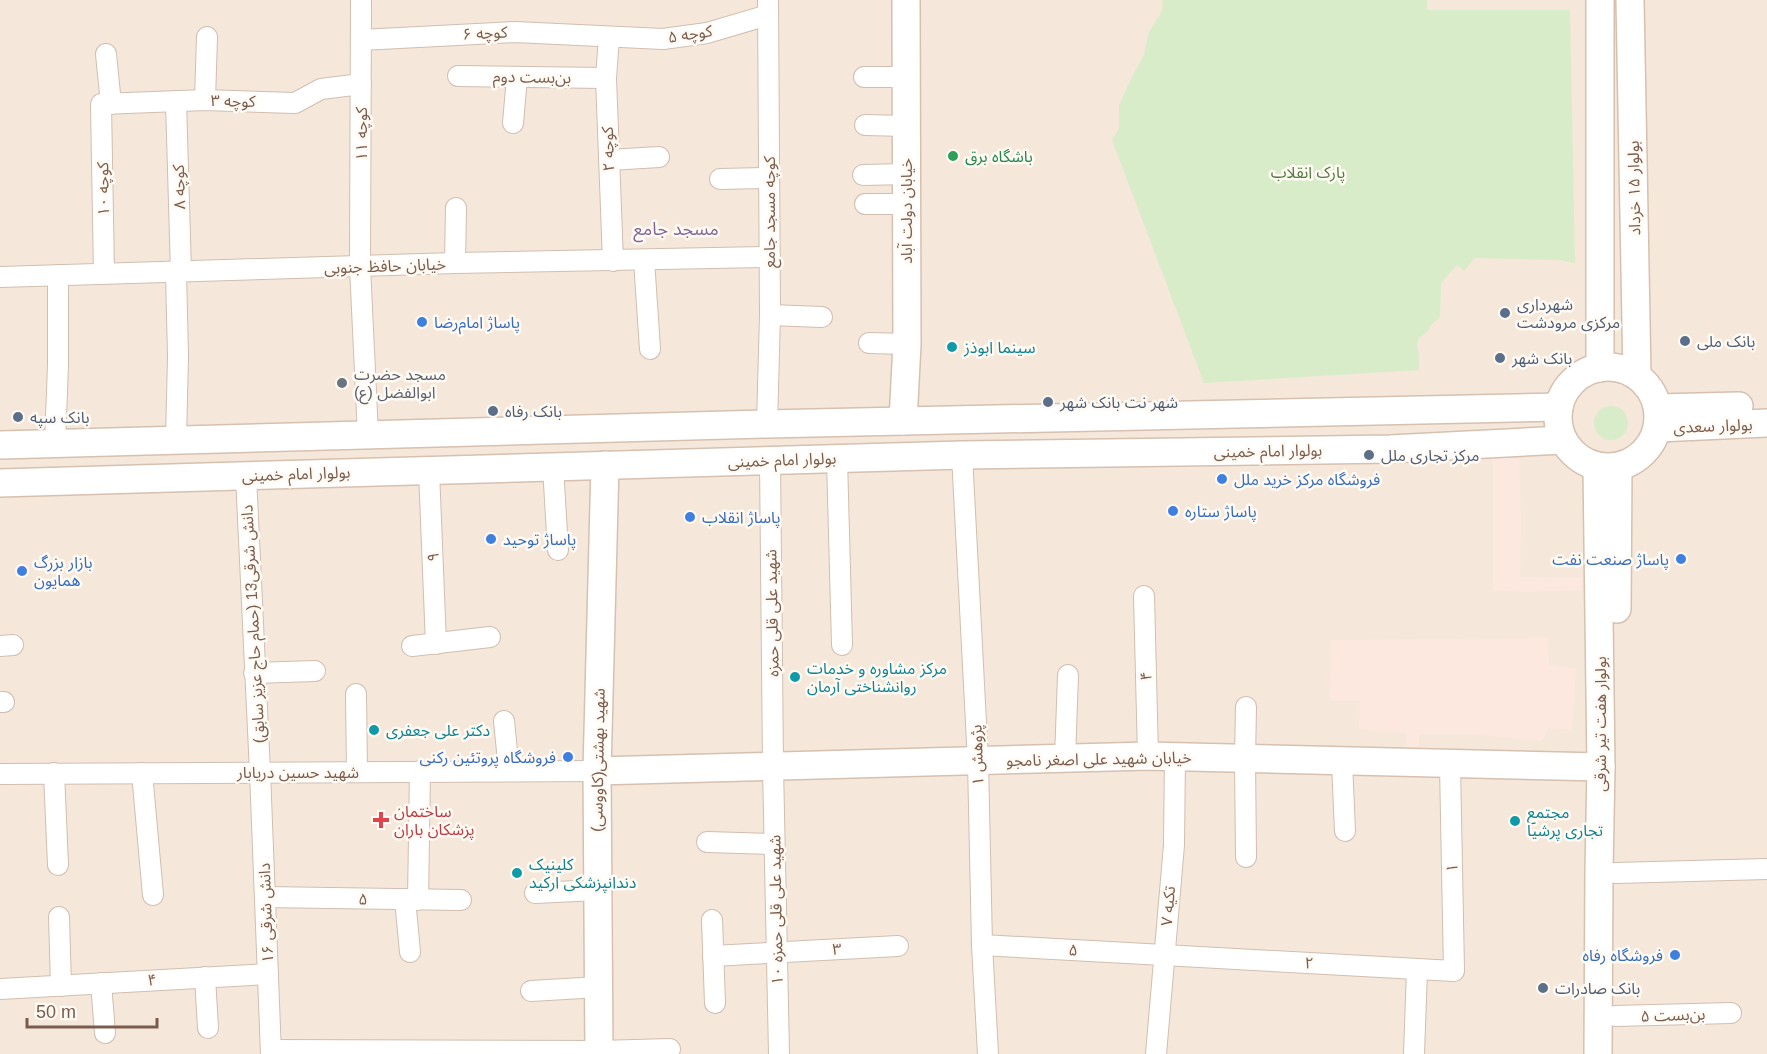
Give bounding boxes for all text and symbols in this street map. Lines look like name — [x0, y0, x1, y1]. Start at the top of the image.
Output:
street label: کوچه ۵ — [666, 22, 714, 48]
street label: کوچه ۶ — [462, 23, 508, 45]
street label: بن‌بست دوم — [493, 68, 571, 90]
street label: کوچه ۳ — [210, 92, 256, 112]
street label: کوچه ۱۱ — [353, 107, 372, 161]
street label: کوچه ۲ — [599, 126, 619, 172]
street label: بولوار ۱۵ خرداد — [1625, 140, 1644, 236]
place label: باشگاه برق — [965, 148, 1033, 166]
marker: باشگاه برق — [946, 149, 960, 163]
street label: کوچه مسجد جامع — [761, 156, 782, 268]
street label: خیابان دولت آباد — [897, 158, 916, 264]
street label: کوچه ۱۰ — [94, 161, 114, 216]
street label: کوچه ۸ — [170, 164, 190, 210]
park label: پارک انقلاب — [1271, 164, 1345, 183]
district label: مسجد جامع — [633, 219, 719, 243]
street label: خیابان حافظ جنوبی — [324, 255, 446, 278]
place label: شهرداری مرکزی مرودشت — [1517, 296, 1620, 332]
marker: شهرداری مرکزی مرودشت — [1498, 306, 1512, 320]
place label: پاساژ امام‌رضا — [434, 314, 520, 335]
marker: پاساژ امام‌رضا — [415, 315, 429, 329]
place label: بانک ملی — [1697, 333, 1755, 351]
marker: بانک ملی — [1678, 334, 1692, 348]
place label: سینما ابوذز — [963, 339, 1036, 357]
marker: سینما ابوذز — [945, 340, 959, 354]
place label: بانک شهر — [1511, 350, 1572, 368]
marker: بانک شهر — [1493, 351, 1507, 365]
place label: مسجد حضرت ابوالفضل (ع) — [354, 366, 446, 405]
marker: مسجد حضرت ابوالفضل (ع) — [335, 376, 349, 390]
place label: شهر نت بانک شهر — [1059, 394, 1178, 412]
marker: شهر نت بانک شهر — [1041, 395, 1055, 409]
place label: بانک رفاه — [505, 403, 562, 421]
marker: بانک رفاه — [486, 404, 500, 418]
place label: بانک سپه — [30, 409, 90, 428]
marker: بانک سپه — [11, 410, 25, 424]
street label: بولوار سعدی — [1673, 416, 1753, 437]
street label: بولوار امام خمینی — [1214, 442, 1323, 464]
place label: مرکز تجاری ملل — [1381, 447, 1479, 465]
marker: مرکز تجاری ملل — [1362, 448, 1376, 462]
street label: بولوار امام خمینی — [727, 450, 837, 474]
street label: بولوار امام خمینی — [241, 464, 351, 488]
place label: فروشگاه مرکز خرید ملل — [1234, 471, 1380, 489]
marker: فروشگاه مرکز خرید ملل — [1215, 472, 1229, 486]
place label: پاساژ ستاره — [1185, 503, 1257, 522]
street label: دانش شرقی13 (حمام حاج عزیز سابق) — [238, 504, 272, 744]
marker: پاساژ ستاره — [1166, 504, 1180, 518]
place label: پاساژ انقلاب — [702, 509, 780, 528]
marker: پاساژ انقلاب — [683, 510, 697, 524]
place label: پاساژ توحید — [503, 531, 576, 550]
marker: پاساژ توحید — [484, 532, 498, 546]
street label: شهید علی قلی حمزه — [762, 549, 783, 677]
place label: پاساژ صنعت نفت — [1552, 551, 1669, 570]
street label: ۹ — [424, 552, 442, 562]
marker: پاساژ صنعت نفت — [1674, 552, 1688, 566]
place label: بازار بزرگ همایون — [34, 554, 92, 590]
marker: بازار بزرگ همایون — [15, 564, 29, 578]
street label: بولوار هفت تیر شرقی — [1592, 656, 1610, 792]
place label: مرکز مشاوره و خدمات روانشناختی آرمان — [807, 660, 947, 696]
marker: مرکز مشاوره و خدمات روانشناختی آرمان — [788, 670, 802, 684]
street label: ۴ — [1137, 671, 1155, 681]
street label: شهید بهشتی(کاووسی) — [588, 688, 609, 832]
place label: دکتر علی جعفری — [386, 722, 490, 740]
marker: دکتر علی جعفری — [367, 723, 381, 737]
street label: پژوهش ۱ — [967, 724, 989, 786]
place label: فروشگاه پروتئین رکنی — [419, 749, 556, 768]
street label: خیابان شهید علی اصغر نامجو — [1006, 749, 1192, 770]
marker: فروشگاه پروتئین رکنی — [561, 750, 575, 764]
street label: شهید حسین دریابار — [236, 764, 359, 782]
place label: ساختمان پزشکان باران — [394, 803, 475, 840]
place label: مجتمع تجاری پرشیا — [1527, 804, 1603, 841]
marker: ساختمان پزشکان باران — [372, 811, 390, 829]
marker: مجتمع تجاری پرشیا — [1508, 814, 1522, 828]
street label: شهید علی قلی حمزه ۱۰ — [766, 835, 787, 985]
place label: کلینیک دندانپزشکی ارکید — [529, 856, 636, 893]
street label: دانش شرقی ۱۶ — [256, 862, 277, 964]
street label: ۱ — [1443, 863, 1461, 873]
marker: کلینیک دندانپزشکی ارکید — [510, 866, 524, 880]
street label: تکیه ۷ — [1158, 885, 1178, 927]
street label: ۵ — [358, 890, 368, 908]
street label: ۳ — [832, 940, 842, 958]
street label: ۵ — [1068, 941, 1078, 959]
place label: فروشگاه رفاه — [1582, 947, 1663, 965]
marker: فروشگاه رفاه — [1668, 948, 1682, 962]
street label: ۲ — [1304, 954, 1314, 972]
street label: ۴ — [147, 971, 157, 989]
place label: بانک صادرات — [1555, 980, 1640, 998]
marker: بانک صادرات — [1536, 981, 1550, 995]
scale bar — [27, 991, 158, 1029]
text: 50 m — [36, 1002, 76, 1022]
street label: بن‌بست ۵ — [1640, 1005, 1706, 1026]

